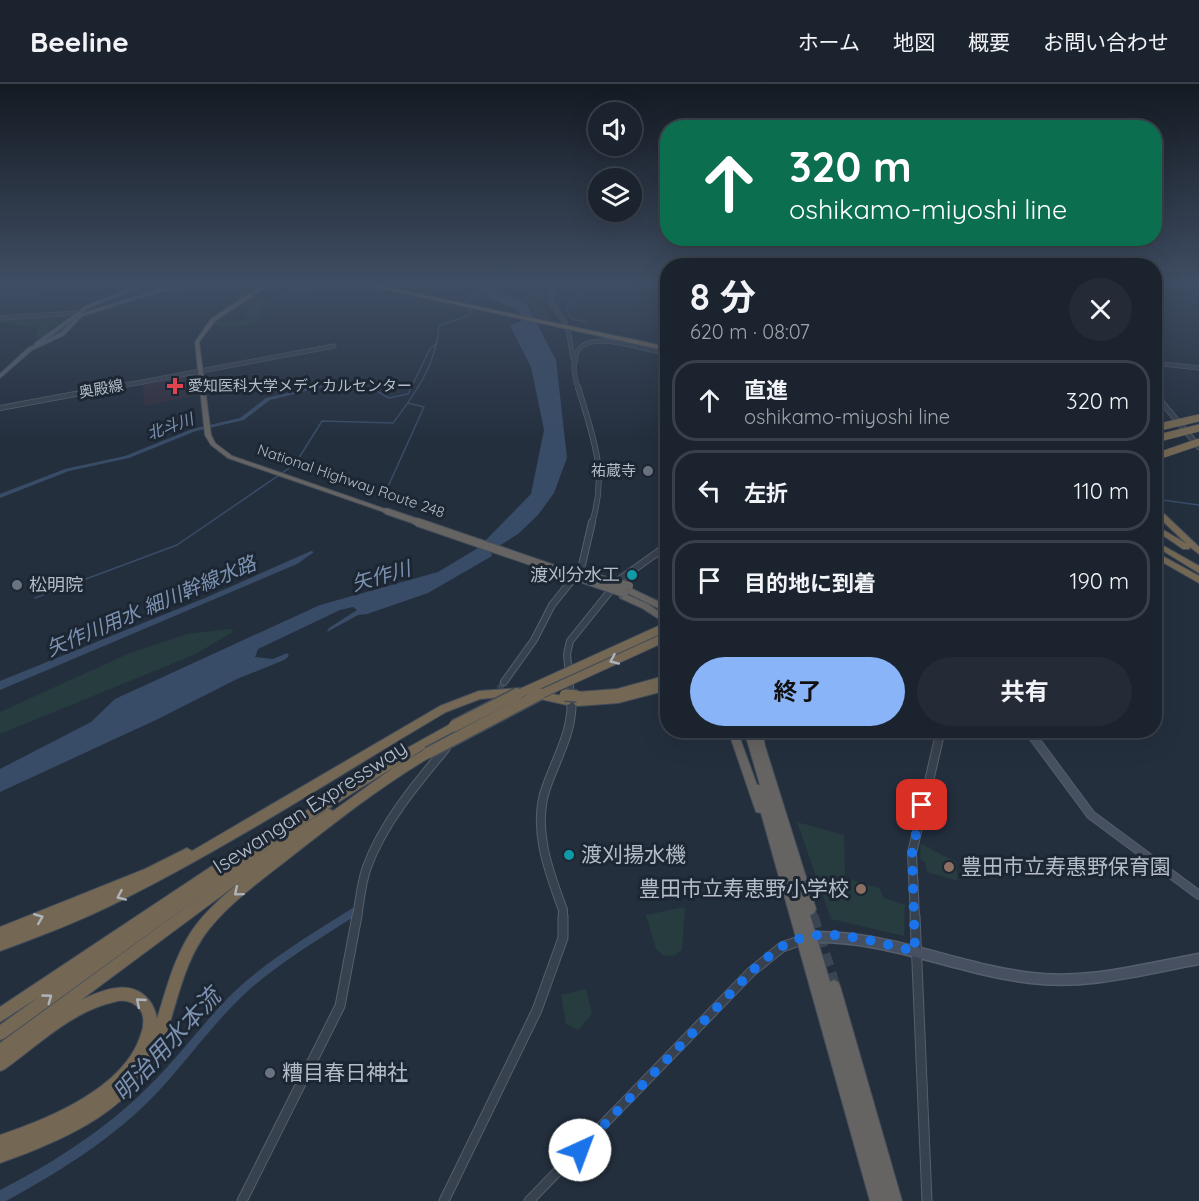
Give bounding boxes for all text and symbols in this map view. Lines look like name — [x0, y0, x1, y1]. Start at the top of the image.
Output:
text: Beeline — [30, 24, 129, 59]
text: ホーム — [798, 29, 860, 55]
text: 地図 — [893, 29, 935, 55]
text: 概要 — [968, 29, 1010, 55]
text: お問い合わせ — [1043, 29, 1169, 55]
map controls — [588, 102, 642, 222]
button: sound — [588, 102, 642, 156]
text: 320 m — [789, 140, 912, 193]
icon: ahead — [690, 144, 768, 222]
button: layers — [588, 168, 642, 222]
text: oshikamo-miyoshi line — [789, 192, 1067, 226]
text: 8 分 — [690, 274, 756, 319]
button: close — [1069, 278, 1132, 341]
text: 620 m · 08:07 — [690, 319, 810, 344]
street label: 奥殿線 — [77, 375, 125, 402]
place label: 愛知医科大学メディカルセンター — [188, 376, 412, 395]
text: 直進 — [744, 376, 788, 404]
marker: 愛知医科大学メディカルセンター — [166, 377, 184, 395]
icon: ahead — [693, 384, 726, 417]
text: 320 m — [1066, 387, 1129, 415]
text: oshikamo-miyoshi line — [744, 404, 950, 429]
water label: 北斗川 — [144, 408, 198, 444]
street label: National Highway Route 248 — [255, 439, 447, 522]
place label: 祐蔵寺 — [591, 461, 636, 480]
marker: 祐蔵寺 — [641, 464, 655, 478]
icon: left — [693, 474, 726, 507]
text: 110 m — [1074, 477, 1129, 505]
text: 左折 — [744, 479, 788, 507]
water label: 矢作川用水 細川幹線水路 — [42, 549, 261, 661]
water label: 矢作川 — [349, 555, 415, 596]
place label: 渡刈分水工 — [530, 563, 620, 586]
icon: arrive — [693, 564, 726, 597]
text: 190 m — [1069, 567, 1129, 595]
marker: 渡刈分水工 — [625, 568, 639, 582]
text: 目的地に到着 — [744, 569, 876, 597]
place label: 松明院 — [29, 573, 83, 596]
marker: 松明院 — [10, 578, 24, 592]
one-way arrow — [609, 652, 620, 664]
button: 終了 — [690, 657, 905, 726]
button: 共有 — [917, 657, 1132, 726]
street label: Isewangan Expressway — [208, 734, 411, 879]
pin — [896, 779, 947, 830]
icon: arrive — [905, 788, 938, 821]
place label: 渡刈揚水機 — [581, 841, 686, 867]
marker: 渡刈揚水機 — [562, 848, 576, 862]
place label: 豊田市立寿惠野保育園 — [961, 853, 1171, 879]
marker: 豊田市立寿惠野保育園 — [942, 860, 956, 874]
place label: 豊田市立寿恵野小学校 — [639, 875, 849, 901]
marker: 豊田市立寿恵野小学校 — [854, 882, 868, 896]
one-way arrow — [234, 885, 245, 896]
one-way arrow — [117, 889, 128, 901]
one-way arrow — [32, 913, 43, 925]
water label: 明治用水本流 — [106, 979, 229, 1107]
one-way arrow — [41, 995, 52, 1006]
one-way arrow — [135, 999, 146, 1010]
place label: 糟目春日神社 — [282, 1059, 408, 1085]
marker: 糟目春日神社 — [263, 1066, 277, 1080]
position arrow — [548, 1118, 612, 1182]

